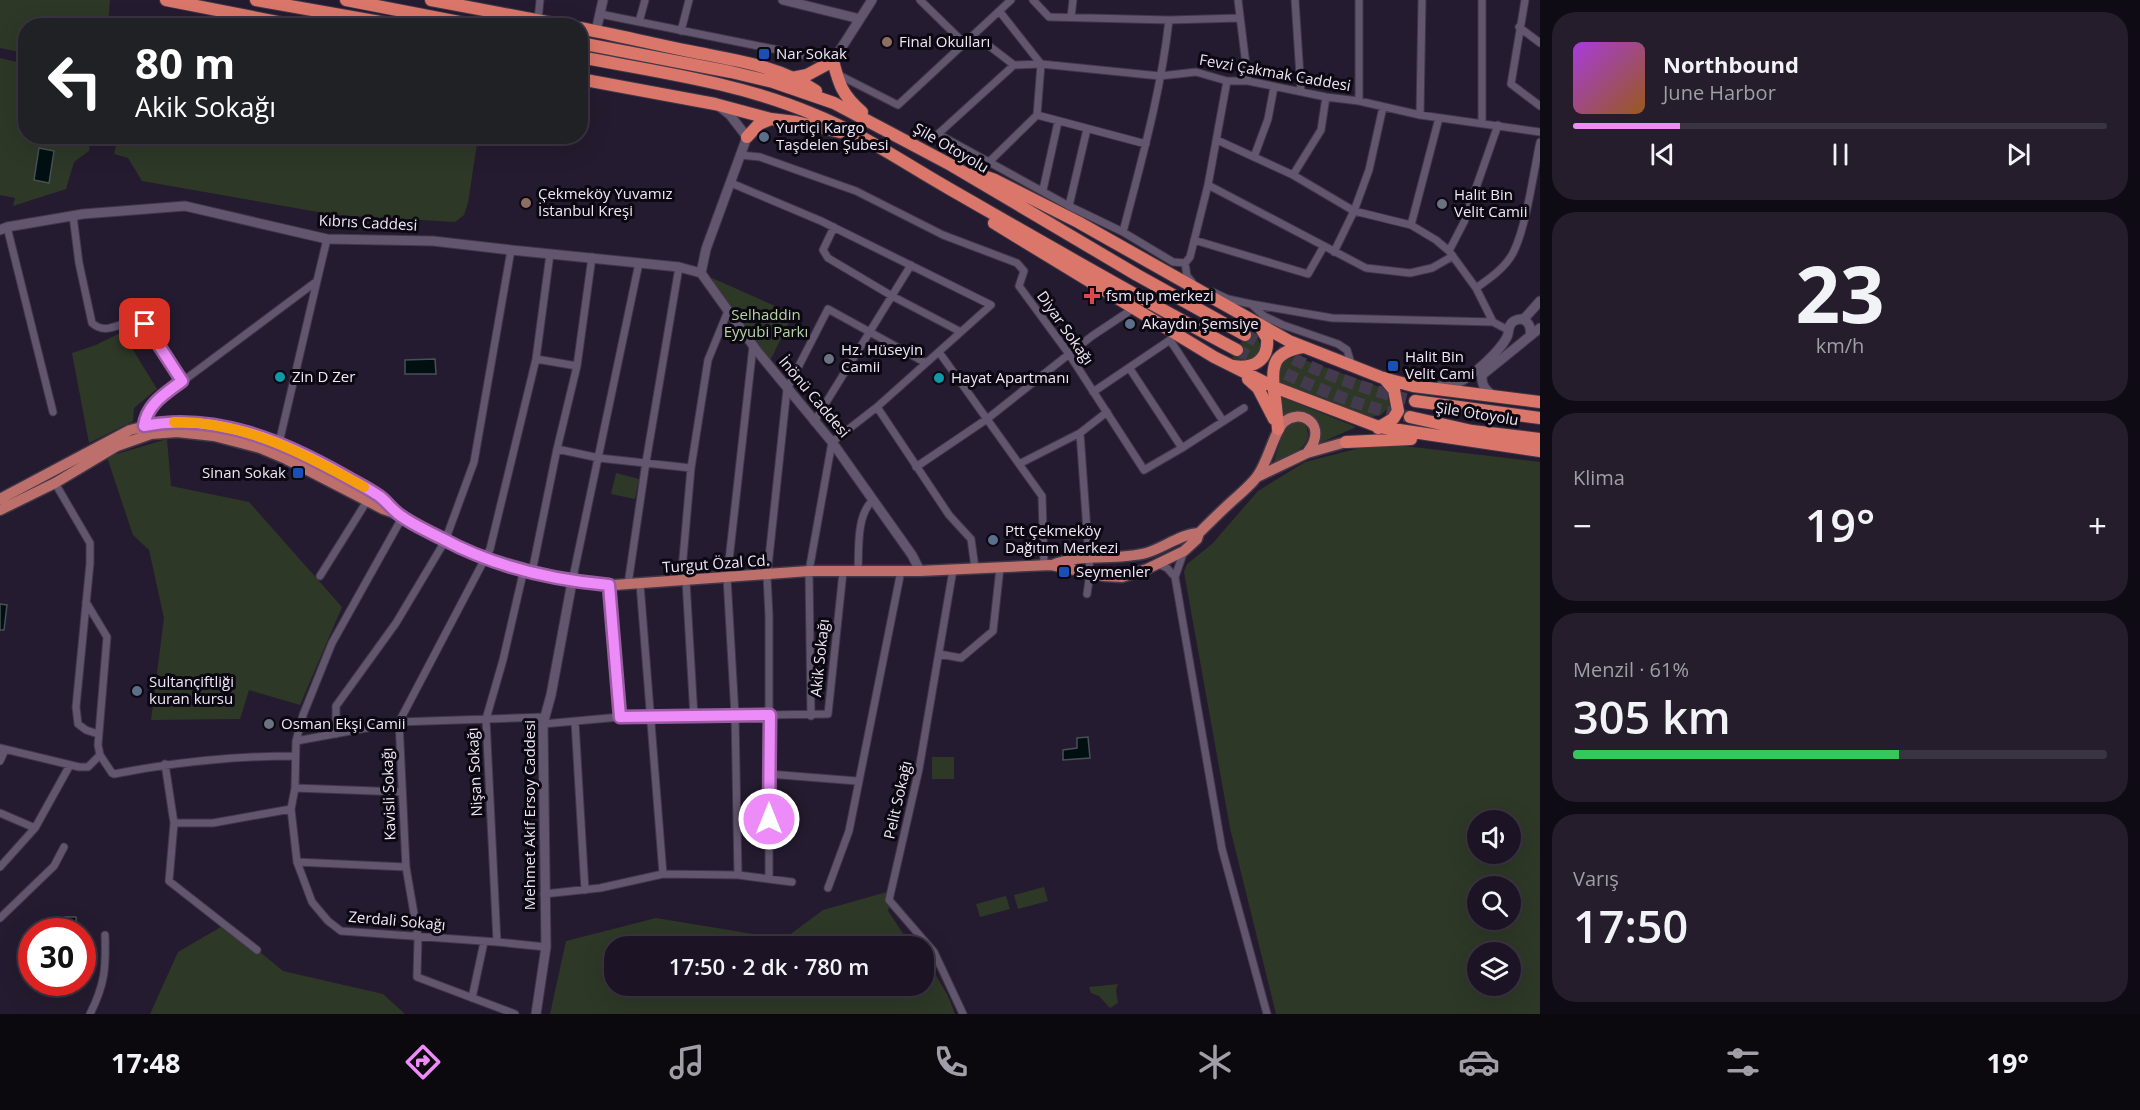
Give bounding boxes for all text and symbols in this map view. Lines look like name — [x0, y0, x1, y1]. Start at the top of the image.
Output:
place label: Final Okulları — [899, 31, 990, 51]
text: 80 m — [135, 34, 235, 91]
marker: Final Okulları — [880, 35, 894, 49]
icon: left — [36, 42, 114, 120]
place label: Nar Sokak — [776, 43, 847, 63]
marker: Nar Sokak — [757, 47, 771, 61]
street label: Fevzi Çakmak Caddesi — [1198, 49, 1353, 95]
text: Northbound — [1663, 49, 1799, 79]
text: June Harbor — [1663, 79, 1776, 106]
text: Akik Sokağı — [135, 88, 276, 125]
place label: Yurtiçi Kargo Taşdelen Şubesi — [776, 117, 889, 154]
street label: Şile Otoyolu — [910, 118, 993, 177]
marker: Yurtiçi Kargo Taşdelen Şubesi — [757, 130, 771, 144]
icon: previous — [1646, 138, 1679, 171]
icon: pause — [1824, 138, 1857, 171]
icon: next — [2002, 138, 2035, 171]
place label: Çekmeköy Yuvamız İstanbul Kreşi — [538, 183, 673, 220]
place label: Halit Bin Velit Camii — [1454, 184, 1527, 221]
marker: Çekmeköy Yuvamız İstanbul Kreşi — [519, 196, 533, 210]
marker: Halit Bin Velit Camii — [1435, 197, 1449, 211]
street label: Kıbrıs Caddesi — [318, 209, 418, 235]
text: 23 — [1795, 240, 1885, 346]
place label: fsm tıp merkezi — [1106, 285, 1214, 305]
street label: Diyar Sokağı — [1033, 286, 1099, 368]
marker: fsm tıp merkezi — [1083, 287, 1101, 305]
pin — [119, 298, 170, 349]
park label: Selhaddin Eyyubi Parkı — [724, 304, 808, 341]
icon: arrive — [128, 307, 161, 340]
place label: Akaydın Şemsiye — [1142, 313, 1259, 333]
marker: Akaydın Şemsiye — [1123, 317, 1137, 331]
text: km/h — [1816, 332, 1864, 359]
place label: Hz. Hüseyin Camii — [841, 339, 923, 376]
place label: Halit Bin Velit Cami — [1405, 346, 1475, 383]
street label: İnönü Caddesi — [775, 352, 855, 441]
marker: Hz. Hüseyin Camii — [822, 352, 836, 366]
marker: Halit Bin Velit Cami — [1386, 359, 1400, 373]
place label: Zin D Zer — [292, 366, 355, 386]
place label: Hayat Apartmanı — [951, 367, 1069, 387]
marker: Zin D Zer — [273, 370, 287, 384]
marker: Hayat Apartmanı — [932, 371, 946, 385]
street label: Şile Otoyolu — [1434, 397, 1520, 429]
place label: Sinan Sokak — [202, 462, 286, 482]
text: Klima — [1573, 464, 1625, 491]
marker: Sinan Sokak — [291, 466, 305, 480]
text: 19° — [1805, 494, 1875, 555]
text: − — [1573, 503, 1592, 548]
text: + — [2088, 503, 2107, 548]
place label: Ptt Çekmeköy Dağıtım Merkezi — [1005, 520, 1118, 557]
marker: Ptt Çekmeköy Dağıtım Merkezi — [986, 533, 1000, 547]
street label: Turgut Özal Cd. — [662, 549, 770, 577]
place label: Seymenler — [1076, 561, 1150, 581]
marker: Seymenler — [1057, 565, 1071, 579]
street label: Akik Sokağı — [805, 618, 833, 698]
text: Menzil · 61% — [1573, 656, 1689, 683]
place label: Sultançiftliği kuran kursu — [149, 671, 234, 708]
marker: Sultançiftliği kuran kursu — [130, 684, 144, 698]
text: 305 km — [1573, 686, 1731, 747]
place label: Osman Ekşi Camii — [281, 713, 405, 733]
marker: Osman Ekşi Camii — [262, 717, 276, 731]
street label: Mehmet Akif Ersoy Caddesi — [519, 720, 539, 910]
street label: Nişan Sokağı — [462, 727, 486, 817]
street label: Kavisli Sokağı — [376, 747, 400, 841]
street label: Pelit Sokağı — [878, 759, 916, 841]
position arrow — [737, 787, 801, 851]
map controls — [1467, 810, 1521, 996]
button: sound — [1467, 810, 1521, 864]
text: Varış — [1573, 865, 1619, 892]
button: search — [1467, 876, 1521, 930]
text: 17:50 — [1573, 895, 1688, 956]
street label: Zerdali Sokağı — [348, 906, 447, 934]
speed limit sign: 30 — [18, 918, 96, 996]
button: layers — [1467, 942, 1521, 996]
text: 17:50 · 2 dk · 780 m — [669, 951, 869, 981]
icon: directions — [402, 1041, 444, 1083]
icon: music — [666, 1041, 708, 1083]
icon: phone — [930, 1041, 972, 1083]
icon: climate — [1194, 1041, 1236, 1083]
icon: car — [1458, 1041, 1500, 1083]
icon: filters — [1722, 1041, 1764, 1083]
text: 17:48 — [111, 1044, 180, 1081]
text: 19° — [1986, 1044, 2029, 1081]

